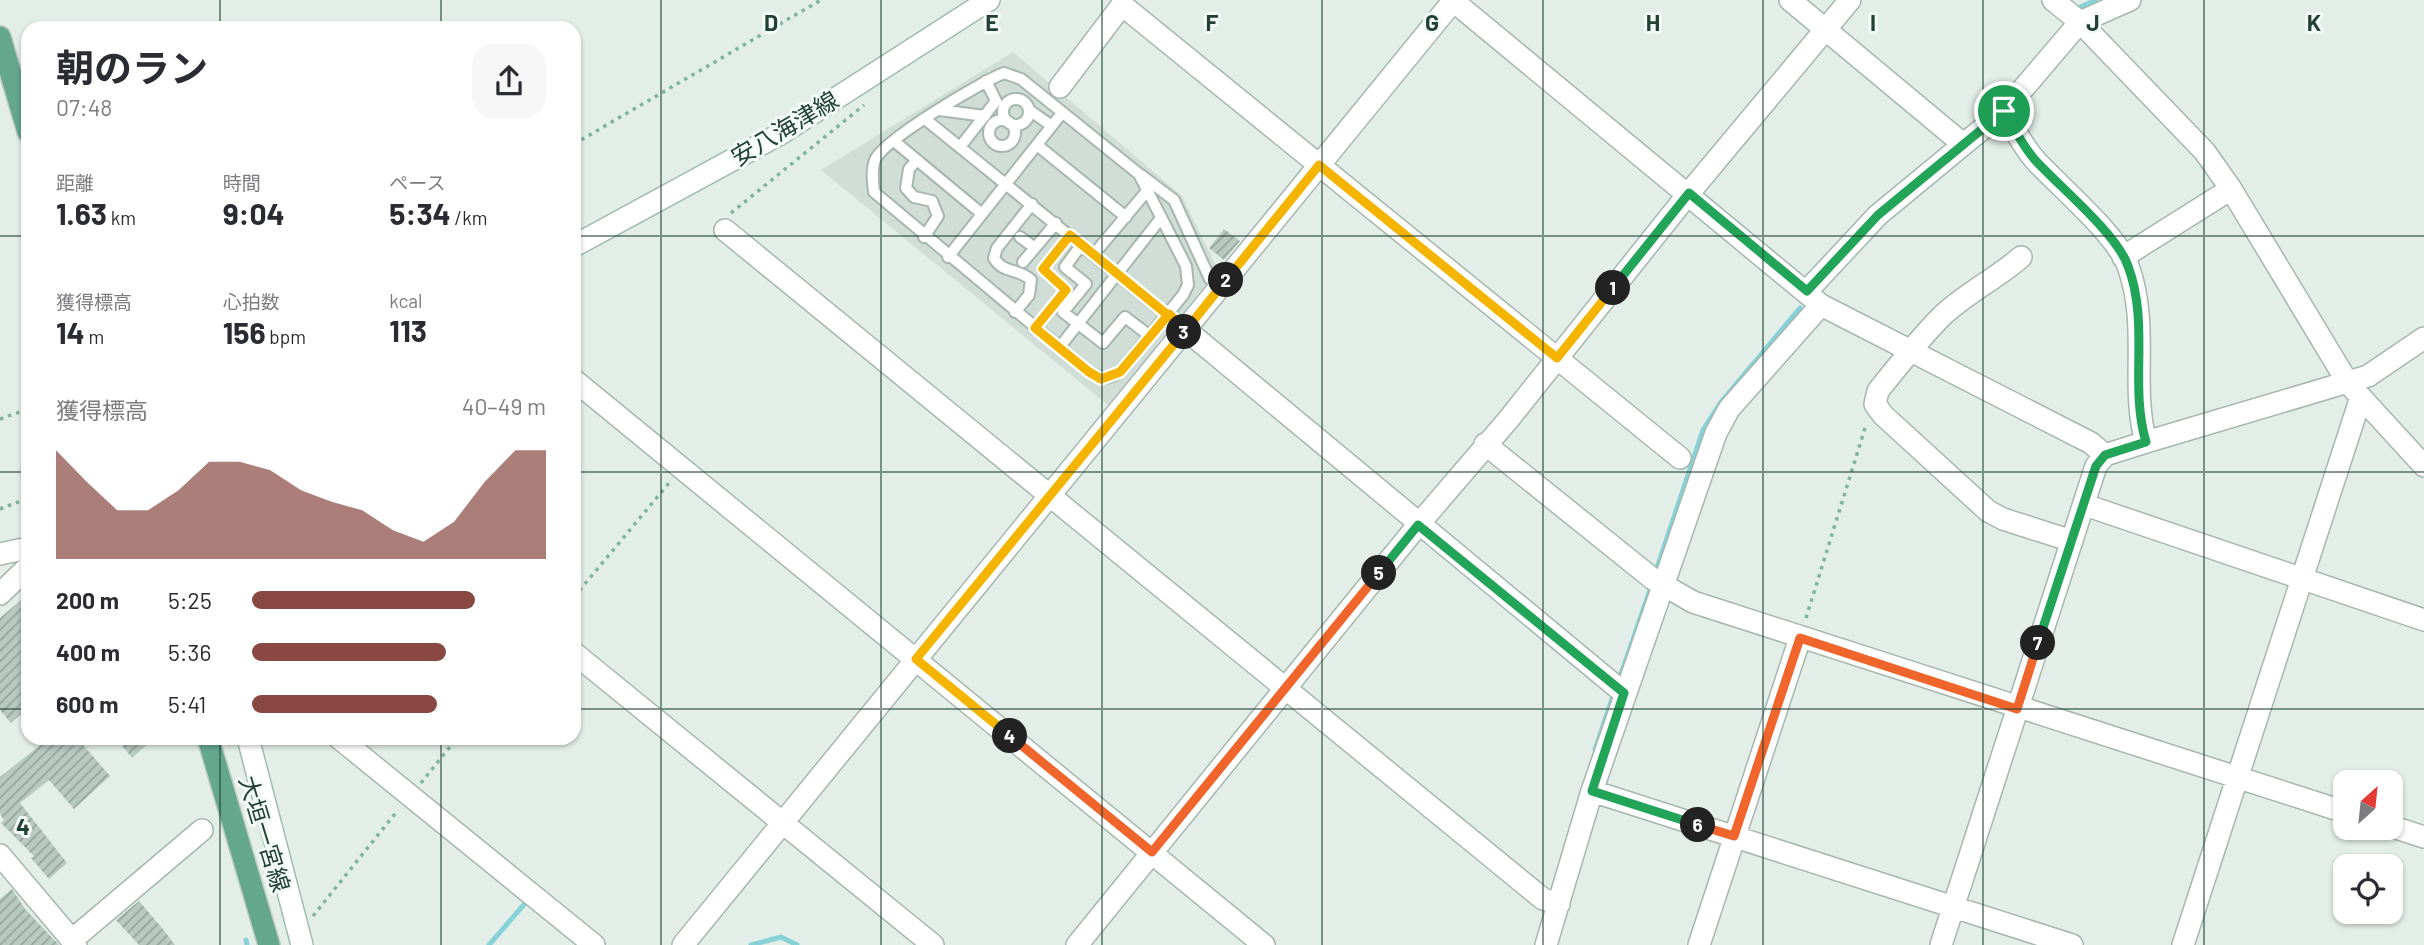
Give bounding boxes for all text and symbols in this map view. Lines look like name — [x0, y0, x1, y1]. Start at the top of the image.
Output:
text: D — [764, 8, 778, 36]
text: E — [985, 8, 999, 36]
text: F — [1206, 8, 1219, 36]
text: G — [1425, 8, 1439, 36]
text: H — [1646, 8, 1660, 36]
text: I — [1870, 8, 1876, 36]
text: J — [2086, 8, 2100, 36]
text: K — [2307, 8, 2321, 36]
text: 朝のラン — [56, 44, 208, 90]
button: share — [472, 44, 546, 118]
pin — [1974, 81, 2034, 141]
street label: 安八海津線 — [725, 84, 843, 171]
icon: arrive — [1985, 92, 2023, 130]
text: 07:48 — [56, 93, 112, 121]
text: 距離 — [56, 171, 94, 194]
text: 時間 — [223, 171, 261, 194]
text: ペース — [389, 171, 445, 194]
text: 1.63 — [56, 195, 107, 231]
text: 9:04 — [223, 195, 285, 231]
text: 5:34 — [389, 195, 451, 231]
text: km — [107, 206, 136, 229]
text: /km — [451, 206, 487, 229]
pin: 2 — [1208, 262, 1244, 298]
text: 2 — [1220, 268, 1231, 291]
pin: 1 — [1596, 270, 1630, 306]
text: 1 — [1609, 276, 1616, 299]
text: kcal — [389, 289, 422, 312]
text: 獲得標高 — [56, 290, 132, 313]
text: 心拍数 — [223, 290, 280, 313]
text: 113 — [389, 312, 427, 348]
text: 14 — [56, 314, 85, 350]
text: 156 — [223, 314, 266, 350]
pin: 3 — [1166, 314, 1202, 350]
text: 3 — [1178, 320, 1189, 343]
text: m — [85, 325, 104, 348]
text: bpm — [266, 325, 306, 348]
text: 40–49 m — [462, 392, 546, 420]
text: 獲得標高 — [56, 396, 148, 424]
pin: 5 — [1362, 556, 1396, 590]
text: 5 — [1373, 561, 1384, 584]
text: 200 m — [56, 586, 119, 614]
text: 5:25 — [168, 586, 212, 614]
pin: 7 — [2021, 626, 2056, 660]
text: 7 — [2033, 631, 2042, 654]
text: 400 m — [56, 638, 120, 666]
text: 5:36 — [168, 638, 211, 666]
text: 600 m — [56, 690, 118, 718]
text: 5:41 — [168, 690, 206, 718]
pin: 4 — [992, 718, 1028, 754]
text: 4 — [1004, 724, 1015, 747]
north arrow — [2333, 770, 2403, 840]
map controls — [2333, 770, 2403, 924]
street label: 大垣一宮線 — [234, 772, 297, 895]
pin: 6 — [1680, 808, 1716, 842]
text: 4 — [16, 812, 30, 840]
text: 6 — [1692, 813, 1703, 836]
button: locate — [2333, 854, 2403, 924]

